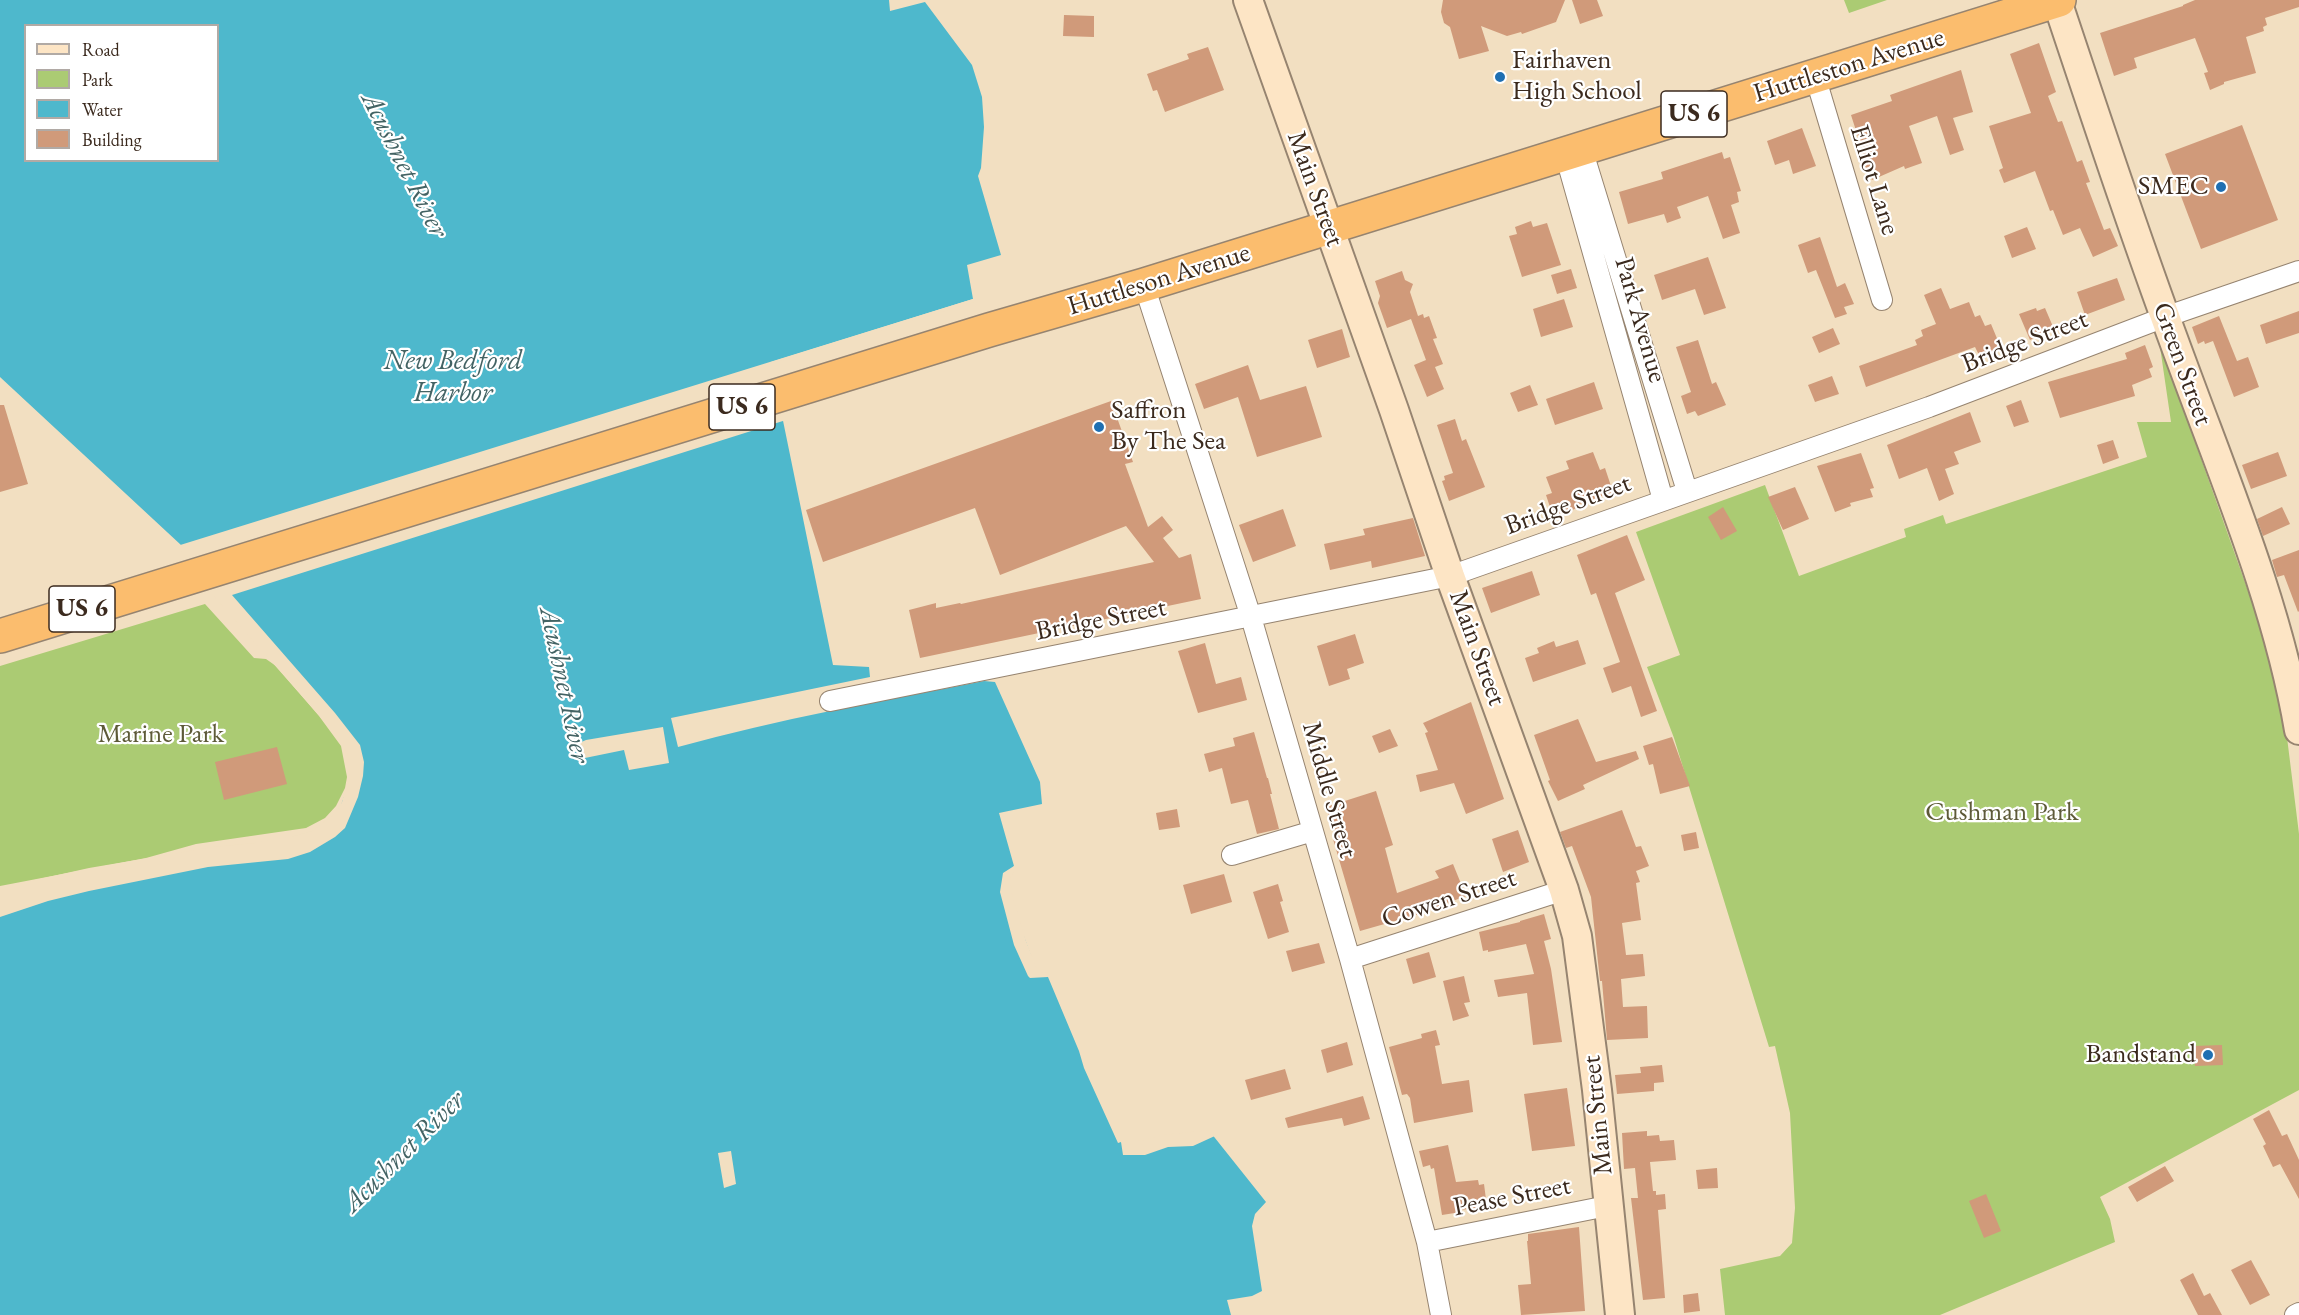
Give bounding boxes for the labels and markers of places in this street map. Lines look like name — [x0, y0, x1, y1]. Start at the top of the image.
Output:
place label: Fairhaven High School — [1512, 45, 1642, 108]
marker: Fairhaven High School — [1493, 70, 1507, 84]
place label: SMEC — [2138, 171, 2209, 203]
marker: SMEC — [2214, 180, 2228, 194]
place label: Saffron By The Sea — [1111, 395, 1226, 458]
marker: Saffron By The Sea — [1092, 420, 1106, 434]
place label: Bandstand — [2086, 1039, 2196, 1071]
marker: Bandstand — [2201, 1048, 2215, 1062]

